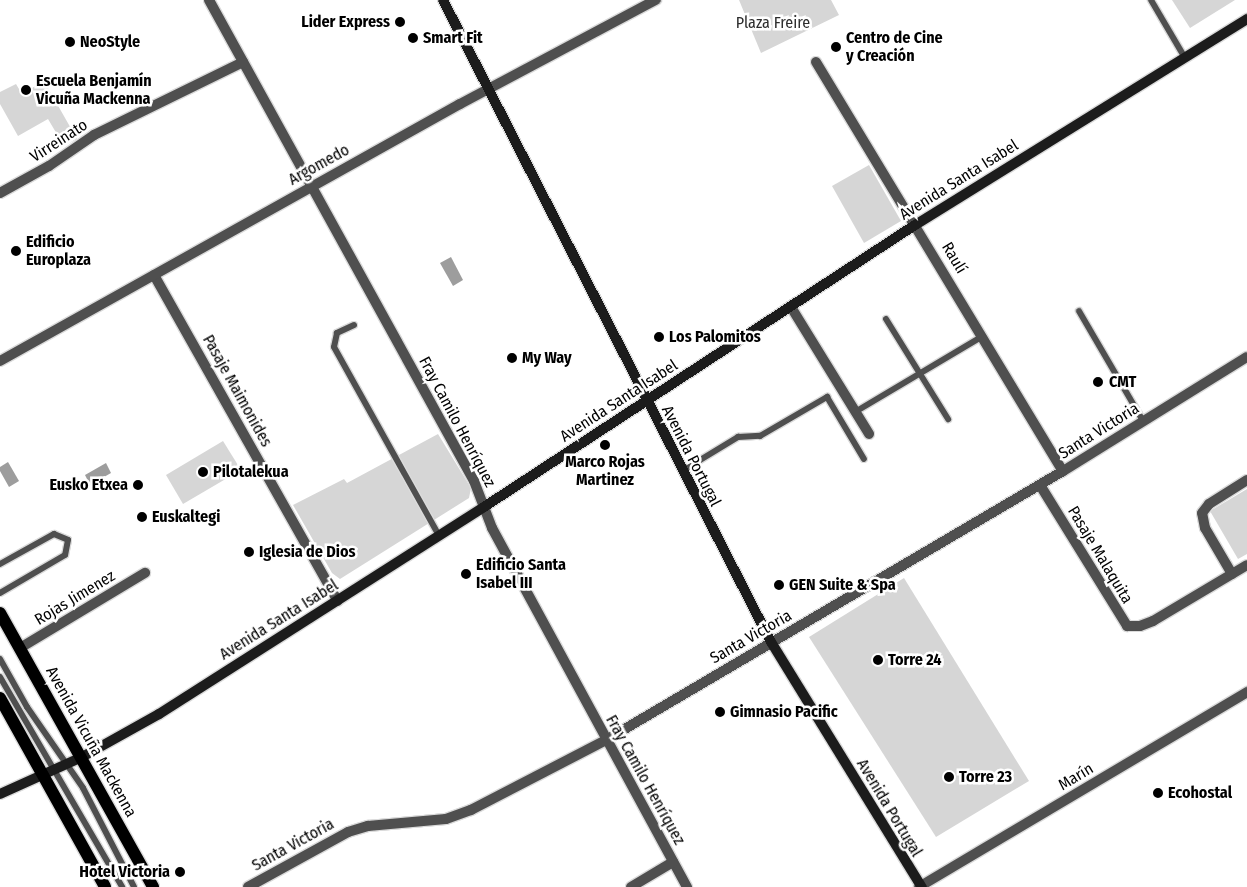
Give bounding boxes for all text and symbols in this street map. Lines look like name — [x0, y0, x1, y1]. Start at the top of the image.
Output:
place label: Lider Express — [301, 12, 390, 32]
park label: Plaza Freire — [736, 13, 810, 33]
marker: Lider Express — [394, 16, 406, 28]
place label: Smart Fit — [423, 28, 483, 48]
place label: Centro de Cine y Creación — [846, 28, 943, 66]
place label: NeoStyle — [80, 32, 140, 52]
marker: Smart Fit — [407, 32, 419, 44]
marker: NeoStyle — [64, 36, 76, 48]
marker: Centro de Cine y Creación — [830, 41, 842, 53]
place label: Escuela Benjamín Vicuña Mackenna — [36, 71, 152, 109]
marker: Escuela Benjamín Vicuña Mackenna — [20, 84, 32, 96]
street label: Virreinato — [27, 115, 91, 167]
street label: Avenida Santa Isabel — [896, 136, 1022, 224]
street label: Argomedo — [285, 140, 353, 190]
place label: Edificio Europlaza — [26, 232, 91, 270]
street label: Raulí — [937, 239, 971, 277]
marker: Edificio Europlaza — [10, 245, 22, 257]
place label: Los Palomitos — [669, 327, 761, 347]
marker: Los Palomitos — [653, 331, 665, 343]
street label: Pasaje Maimonides — [198, 332, 276, 450]
place label: My Way — [522, 348, 572, 368]
marker: My Way — [506, 352, 518, 364]
street label: Fray Camilo Henríquez — [414, 353, 500, 491]
street label: Avenida Santa Isabel — [557, 356, 681, 446]
place label: CMT — [1109, 372, 1136, 392]
marker: CMT — [1091, 375, 1105, 389]
street label: Santa Victoria — [1055, 399, 1143, 463]
street label: Avenida Portugal — [657, 402, 725, 510]
marker: Marco Rojas Martinez — [599, 439, 611, 451]
place label: Marco Rojas Martinez — [565, 452, 645, 490]
place label: Pilotalekua — [213, 462, 289, 482]
marker: Pilotalekua — [197, 466, 209, 478]
place label: Eusko Etxea — [49, 475, 128, 495]
marker: Eusko Etxea — [132, 479, 144, 491]
street label: Pasaje Malaquita — [1063, 503, 1137, 607]
place label: Euskaltegi — [152, 507, 220, 527]
marker: Euskaltegi — [136, 511, 148, 523]
place label: Iglesia de Dios — [259, 542, 355, 562]
marker: Iglesia de Dios — [243, 546, 255, 558]
place label: Edificio Santa Isabel III — [476, 555, 566, 593]
street label: Rojas Jimenez — [31, 566, 119, 630]
marker: Edificio Santa Isabel III — [460, 568, 472, 580]
place label: GEN Suite & Spa — [789, 575, 896, 595]
street label: Avenida Santa Isabel — [216, 576, 342, 664]
marker: GEN Suite & Spa — [773, 579, 785, 591]
street label: Santa Victoria — [707, 606, 795, 668]
place label: Torre 24 — [888, 650, 942, 670]
marker: Torre 24 — [872, 654, 884, 666]
street label: Avenida Vicuña Mackenna — [42, 663, 140, 821]
place label: Gimnasio Pacific — [730, 702, 838, 722]
marker: Gimnasio Pacific — [714, 706, 726, 718]
street label: Fray Camilo Henríquez — [601, 712, 689, 848]
street label: Avenida Portugal — [852, 756, 926, 860]
street label: Marín — [1055, 759, 1097, 795]
place label: Torre 23 — [959, 767, 1012, 787]
marker: Torre 23 — [943, 771, 955, 783]
place label: Ecohostal — [1168, 783, 1232, 803]
marker: Ecohostal — [1152, 787, 1164, 799]
street label: Santa Victoria — [249, 815, 337, 875]
place label: Hotel Victoria — [79, 862, 170, 882]
marker: Hotel Victoria — [174, 866, 186, 878]

